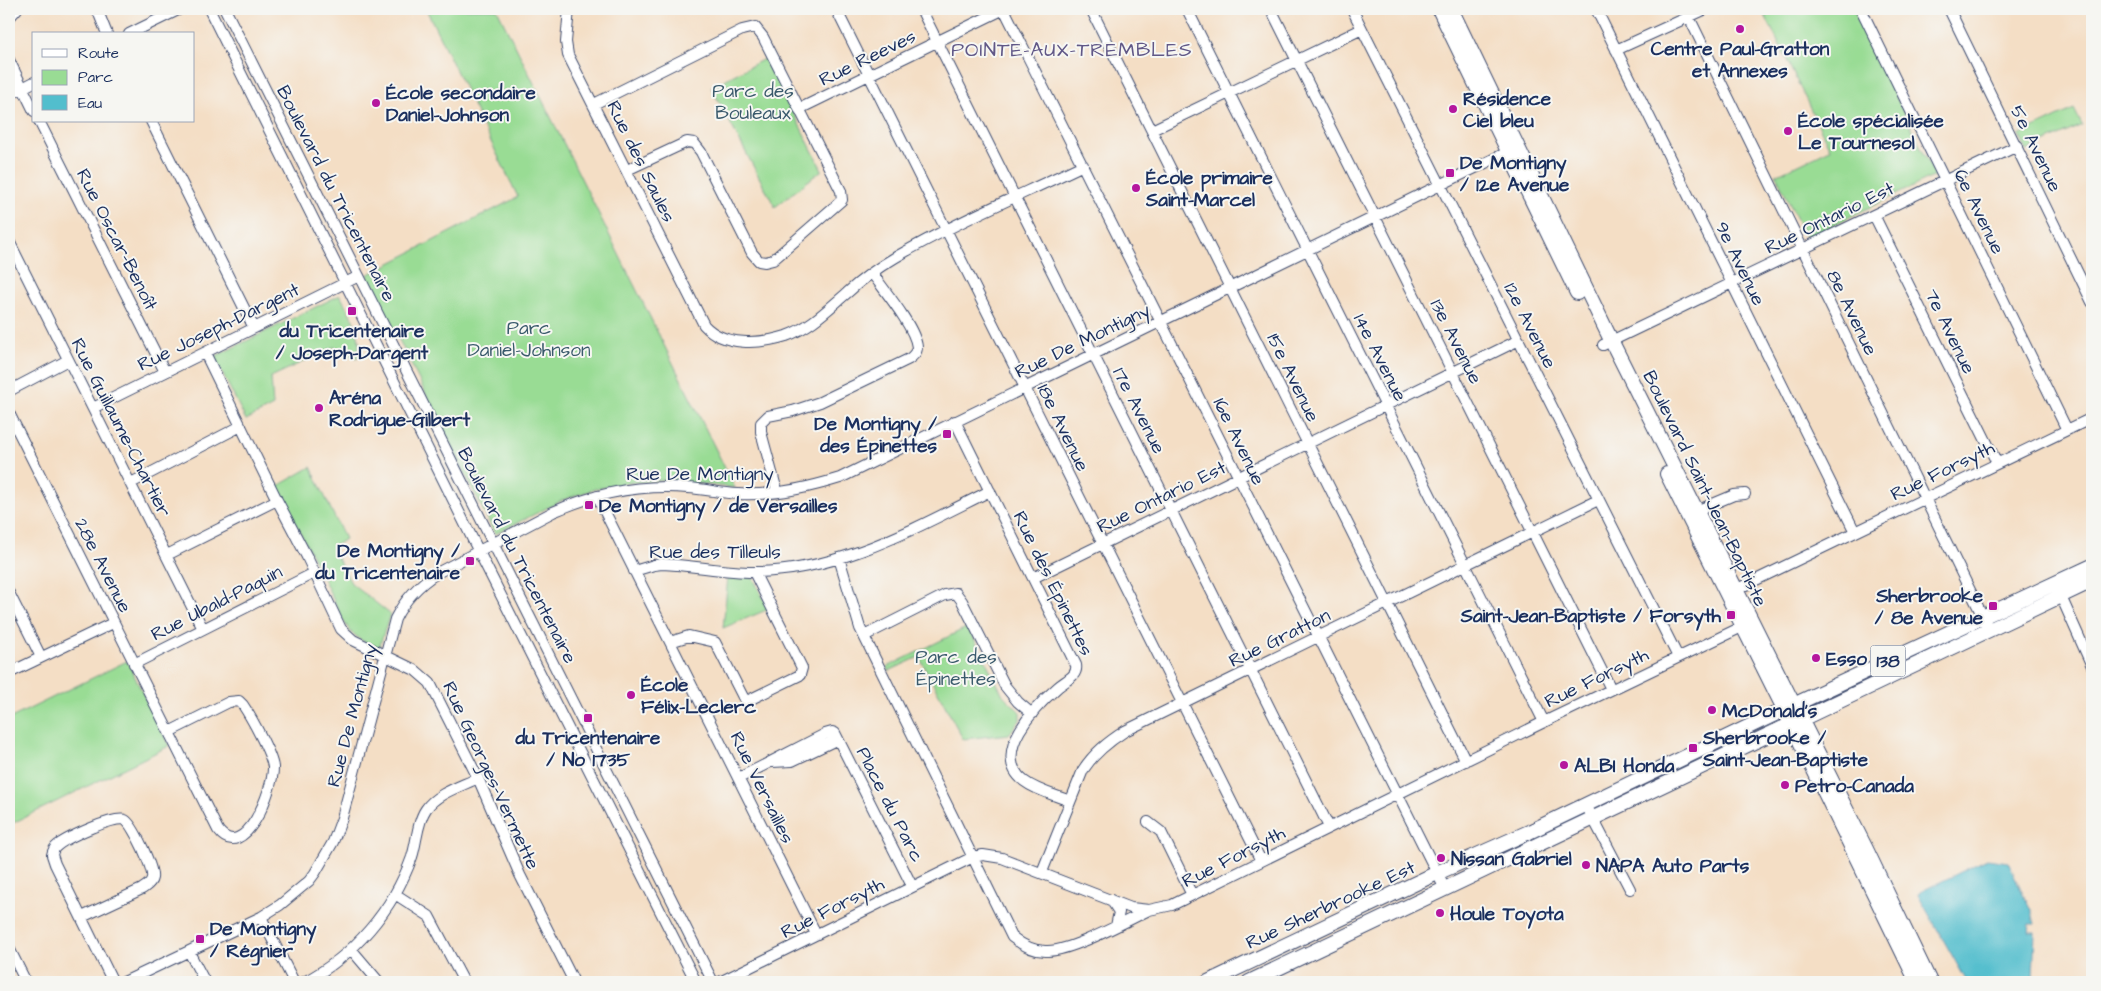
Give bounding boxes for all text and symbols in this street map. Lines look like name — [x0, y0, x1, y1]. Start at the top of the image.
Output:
street label: Rue Reeves — [815, 23, 921, 93]
marker: Centre Paul-Gratton et Annexes — [1734, 23, 1746, 35]
legend — [32, 32, 195, 122]
district label: POINTE-AUX-TREMBLES — [951, 36, 1193, 64]
place label: Centre Paul-Gratton et Annexes — [1651, 36, 1830, 85]
text: Route — [78, 43, 119, 64]
text: Parc — [78, 67, 113, 88]
park label: Parc des Bouleaux — [712, 78, 794, 127]
place label: École secondaire Daniel-Johnson — [386, 80, 537, 129]
street label: Boulevard du Tricentenaire — [269, 81, 402, 306]
place label: Résidence Ciel bleu — [1463, 86, 1552, 135]
text: Eau — [78, 93, 103, 114]
street label: Rue des Saules — [599, 96, 682, 227]
marker: École secondaire Daniel-Johnson — [370, 97, 382, 109]
street label: 5e Avenue — [2003, 101, 2068, 196]
marker: Résidence Ciel bleu — [1447, 103, 1459, 115]
place label: École spécialisée Le Tournesol — [1798, 108, 1944, 157]
marker: École spécialisée Le Tournesol — [1782, 125, 1794, 137]
place label: De Montigny / 12e Avenue — [1460, 150, 1570, 199]
street label: Rue Oscar-Benoît — [69, 164, 164, 316]
place label: École primaire Saint-Marcel — [1145, 165, 1274, 214]
street label: 6e Avenue — [1946, 165, 2011, 259]
marker: De Montigny / 12e Avenue — [1444, 167, 1456, 179]
street label: Rue Ontario Est — [1760, 175, 1899, 261]
marker: École primaire Saint-Marcel — [1130, 182, 1142, 194]
street label: 9e Avenue — [1708, 217, 1772, 310]
street label: 8e Avenue — [1819, 265, 1884, 360]
street label: Rue Joseph-Dargent — [133, 276, 305, 379]
street label: 12e Avenue — [1497, 278, 1563, 373]
street label: 7e Avenue — [1918, 285, 1982, 379]
street label: 13e Avenue — [1423, 295, 1489, 389]
street label: Rue De Montigny — [1010, 297, 1156, 387]
marker: du Tricentenaire / Joseph-Dargent — [346, 305, 358, 317]
street label: 14e Avenue — [1346, 309, 1413, 406]
park label: Parc Daniel-Johnson — [468, 315, 590, 364]
place label: du Tricentenaire / Joseph-Dargent — [276, 318, 429, 368]
street label: 15e Avenue — [1260, 329, 1326, 427]
street label: Rue Guillaume-Chartier — [64, 334, 178, 522]
street label: 17e Avenue — [1105, 363, 1172, 459]
street label: Boulevard Saint-Jean-Baptiste — [1636, 366, 1774, 611]
street label: 18e Avenue — [1030, 379, 1095, 476]
place label: Aréna Rodrigue-Gilbert — [329, 385, 470, 435]
street label: 16e Avenue — [1206, 394, 1271, 490]
marker: Aréna Rodrigue-Gilbert — [313, 402, 325, 414]
place label: De Montigny / des Épinettes — [814, 411, 937, 460]
marker: De Montigny / des Épinettes — [941, 428, 953, 440]
street label: Rue Forsyth — [1886, 434, 2000, 509]
street label: Boulevard du Tricentenaire — [450, 443, 583, 668]
street label: Rue Ontario Est — [1092, 454, 1231, 540]
street label: Rue De Montigny — [626, 461, 774, 489]
place label: De Montigny / de Versailles — [599, 493, 838, 521]
marker: De Montigny / de Versailles — [583, 499, 595, 511]
street label: Rue des Épinettes — [1006, 507, 1099, 661]
street label: 28e Avenue — [67, 514, 138, 618]
place label: De Montigny / du Tricentenaire — [314, 538, 461, 587]
street label: Rue des Tilleuls — [649, 539, 781, 566]
marker: De Montigny / du Tricentenaire — [464, 555, 476, 567]
street label: Rue Ubald-Paquin — [146, 559, 287, 648]
place label: Sherbrooke / 8e Avenue — [1875, 583, 1984, 632]
marker: Sherbrooke / 8e Avenue — [1987, 600, 1999, 612]
street label: Rue Gratton — [1224, 602, 1335, 675]
place label: Saint-Jean-Baptiste / Forsyth — [1460, 603, 1722, 631]
marker: Saint-Jean-Baptiste / Forsyth — [1725, 609, 1737, 621]
street label: Rue De Montigny — [320, 640, 386, 790]
street label: Rue Forsyth — [1540, 641, 1654, 716]
park label: Parc des Épinettes — [915, 644, 997, 693]
place label: Esso — [1826, 646, 1867, 673]
road number: 138 — [1870, 646, 1906, 676]
marker: Esso — [1810, 652, 1822, 664]
place label: École Félix-Leclerc — [641, 672, 756, 721]
street label: Rue Georges-Vermette — [434, 677, 546, 874]
marker: École Félix-Leclerc — [625, 689, 637, 701]
place label: McDonald's — [1722, 698, 1818, 725]
marker: McDonald's — [1706, 704, 1718, 716]
marker: du Tricentenaire / No 1735 — [582, 712, 594, 724]
place label: du Tricentenaire / No 1735 — [515, 725, 661, 774]
place label: Sherbrooke / Saint-Jean-Baptiste — [1702, 725, 1869, 774]
street label: Rue Versailles — [723, 727, 800, 848]
street label: Place du Parc — [849, 742, 930, 867]
marker: Sherbrooke / Saint-Jean-Baptiste — [1687, 742, 1699, 754]
place label: ALBI Honda — [1574, 753, 1675, 780]
marker: ALBI Honda — [1558, 759, 1570, 771]
place label: Petro-Canada — [1795, 773, 1914, 800]
marker: Petro-Canada — [1779, 779, 1791, 791]
street label: Rue Forsyth — [1177, 820, 1291, 896]
place label: Nissan Gabriel — [1451, 846, 1572, 873]
marker: Nissan Gabriel — [1435, 852, 1447, 864]
place label: NAPA Auto Parts — [1596, 853, 1750, 880]
street label: Rue Sherbrooke Est — [1242, 854, 1420, 956]
marker: NAPA Auto Parts — [1580, 859, 1592, 871]
street label: Rue Forsyth — [776, 871, 890, 947]
place label: Houle Toyota — [1450, 901, 1564, 929]
marker: Houle Toyota — [1434, 907, 1446, 919]
place label: De Montigny / Régnier — [210, 916, 317, 966]
marker: De Montigny / Régnier — [194, 933, 206, 945]

